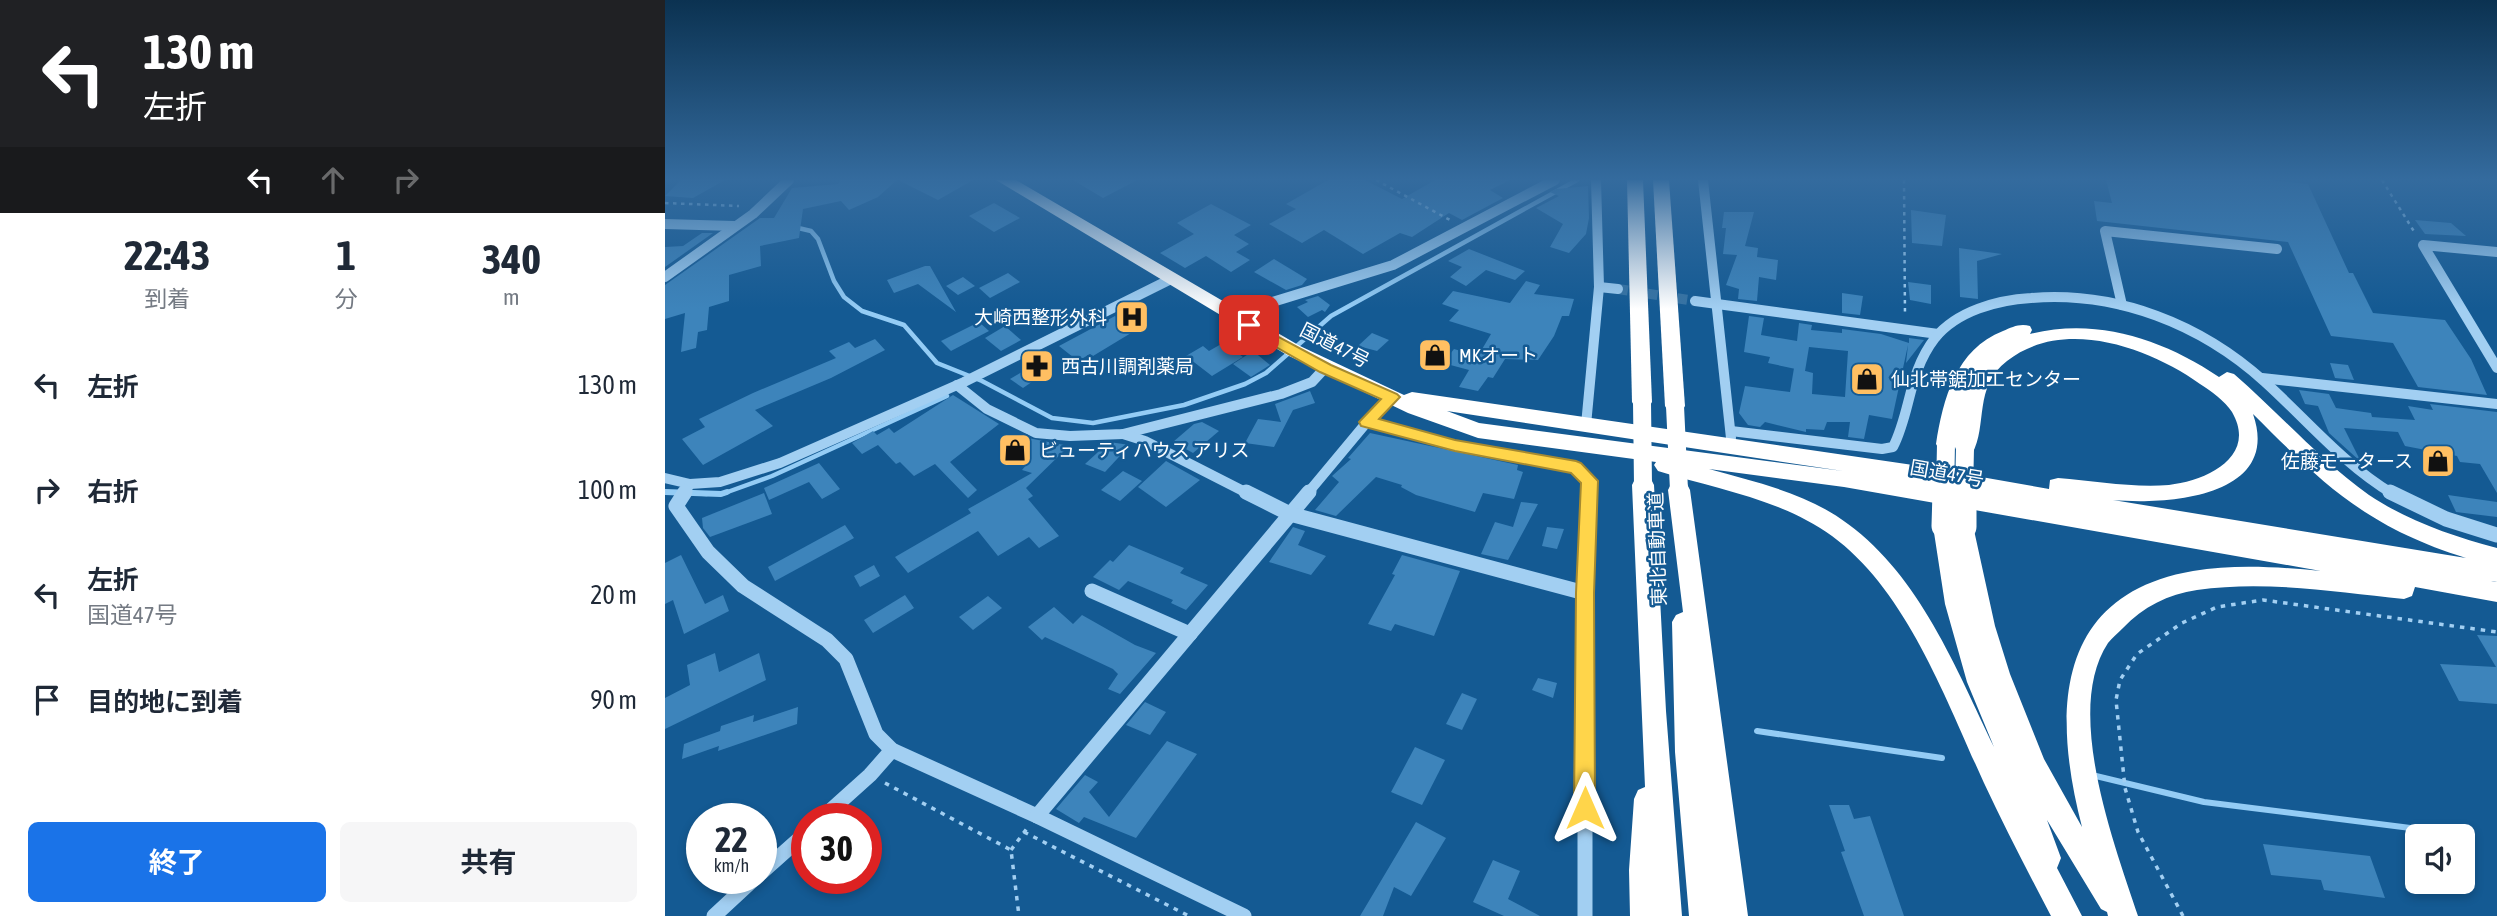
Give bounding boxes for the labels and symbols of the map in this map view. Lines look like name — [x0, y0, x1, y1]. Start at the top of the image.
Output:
pin — [1219, 295, 1279, 355]
hospital icon: 大崎西整形外科 — [1113, 298, 1151, 336]
place label: 大崎西整形外科 — [974, 306, 1107, 328]
street label: 国道47号 — [1297, 318, 1373, 372]
shop icon: MKオート — [1416, 336, 1454, 374]
place label: MKオート — [1459, 344, 1538, 366]
pharmacy icon: 西古川調剤薬局 — [1018, 347, 1056, 385]
place label: 西古川調剤薬局 — [1061, 355, 1194, 377]
shop icon: 仙北帯鋸加工センター — [1848, 360, 1886, 398]
place label: 仙北帯鋸加工センター — [1891, 368, 2081, 390]
shop icon: ビューティハウス アリス — [996, 431, 1034, 469]
place label: ビューティハウス アリス — [1039, 439, 1249, 461]
shop icon: 佐藤モータース — [2419, 442, 2457, 480]
place label: 佐藤モータース — [2281, 450, 2413, 472]
street label: 国道47号 — [1908, 456, 1986, 490]
street label: 東北自動車道 — [1644, 492, 1670, 606]
position arrow — [1548, 771, 1622, 845]
speed limit sign: 30 — [791, 803, 882, 894]

